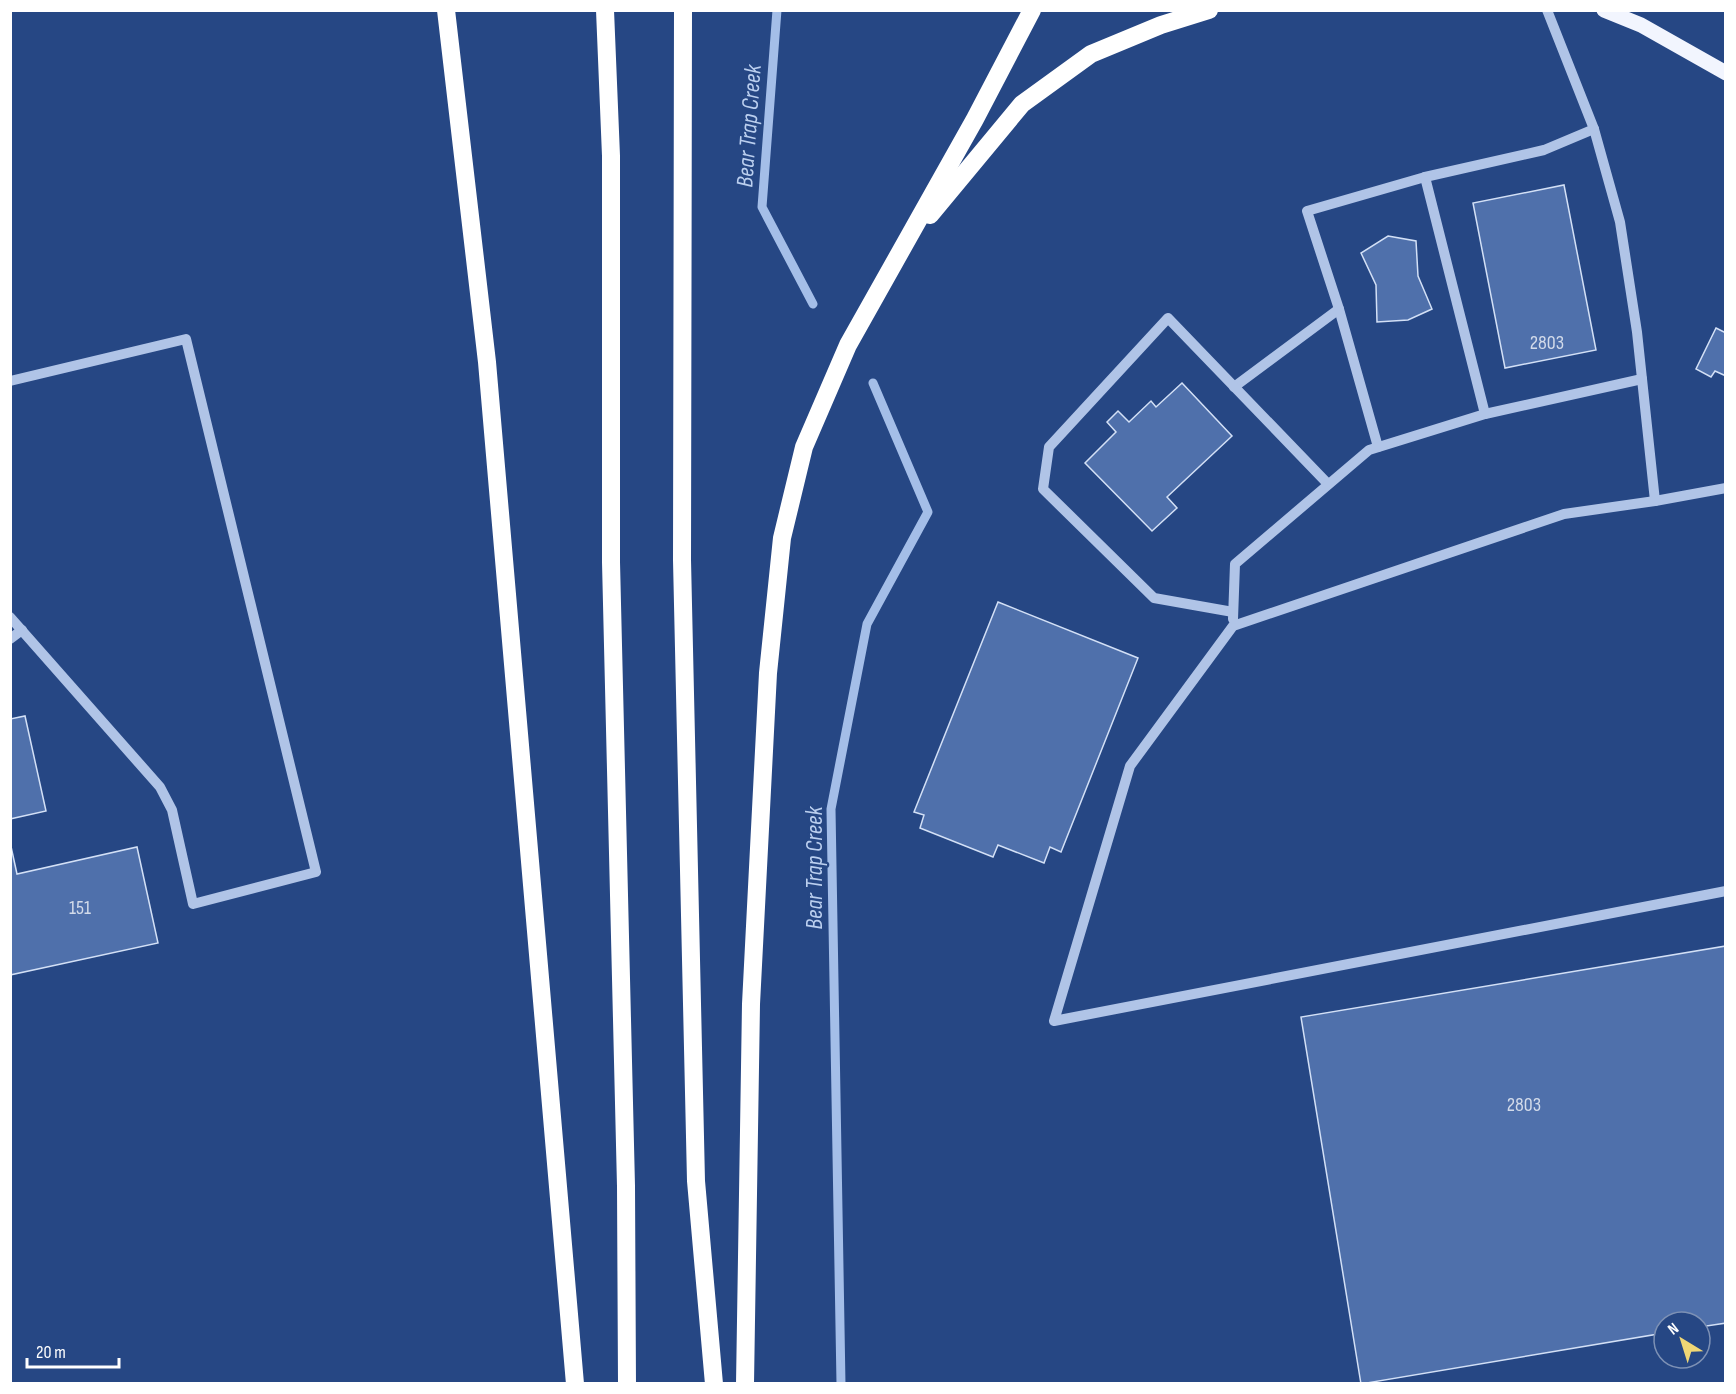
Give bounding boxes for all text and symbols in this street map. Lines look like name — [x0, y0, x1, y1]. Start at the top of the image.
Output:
water label: Bear Trap Creek — [730, 63, 768, 188]
house number: 2803 — [1530, 331, 1564, 355]
water label: Bear Trap Creek — [800, 806, 829, 929]
house number: 151 — [69, 896, 91, 920]
house number: 2803 — [1507, 1093, 1541, 1117]
north arrow — [1652, 1310, 1712, 1370]
text: N — [1664, 1319, 1683, 1339]
scale bar — [27, 1331, 118, 1369]
text: 20 m — [36, 1342, 66, 1363]

